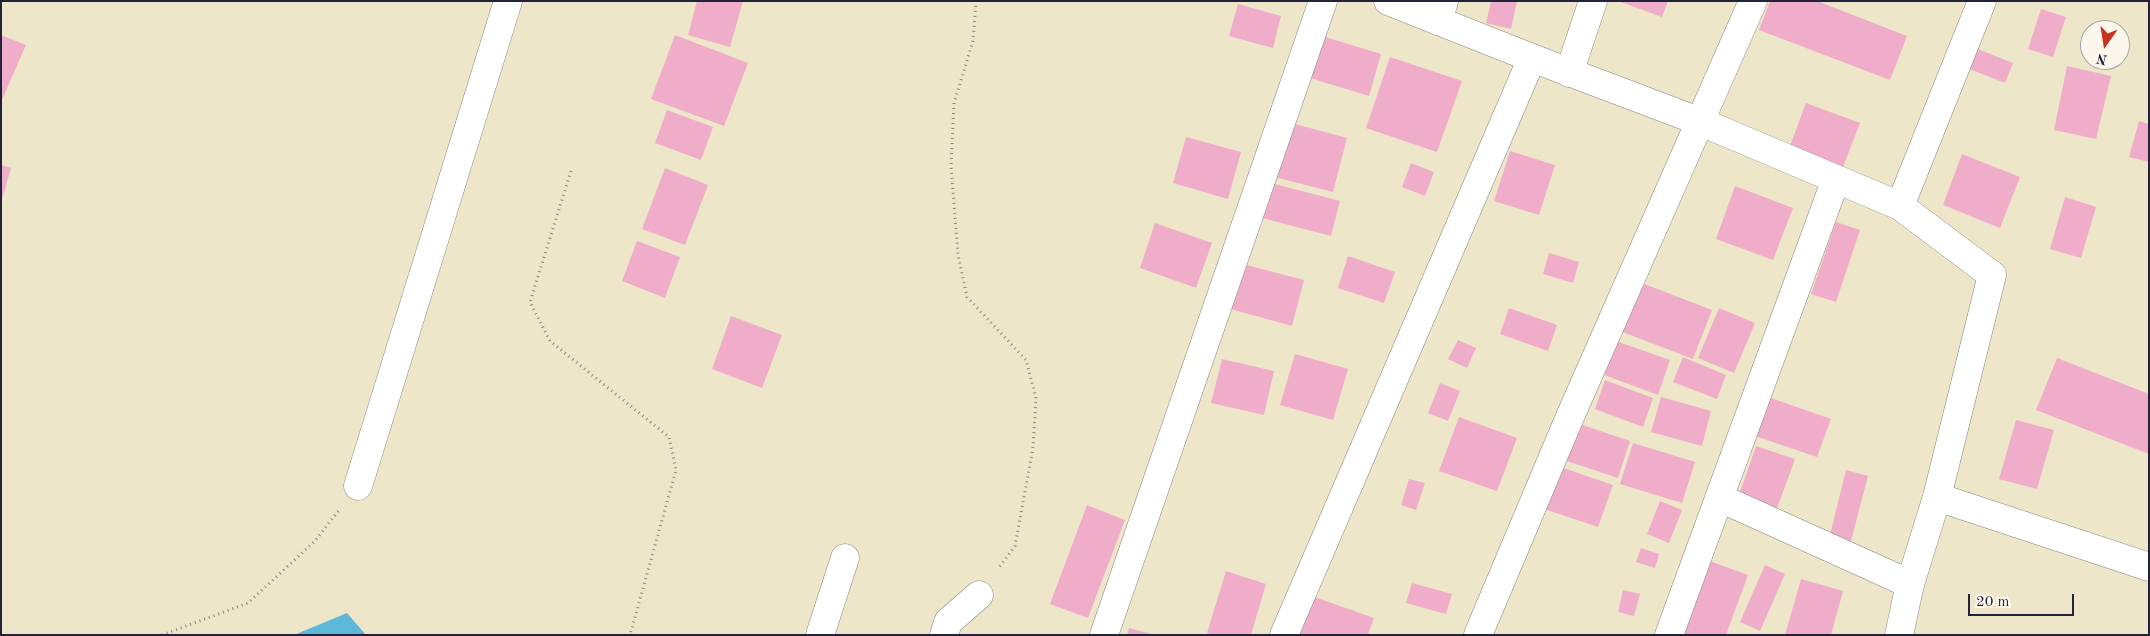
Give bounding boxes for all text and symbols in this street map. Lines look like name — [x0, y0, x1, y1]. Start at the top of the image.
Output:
north arrow — [2080, 20, 2130, 70]
text: N — [2095, 51, 2109, 67]
scale bar — [1970, 584, 2076, 616]
text: 20 m — [1976, 595, 2010, 610]

